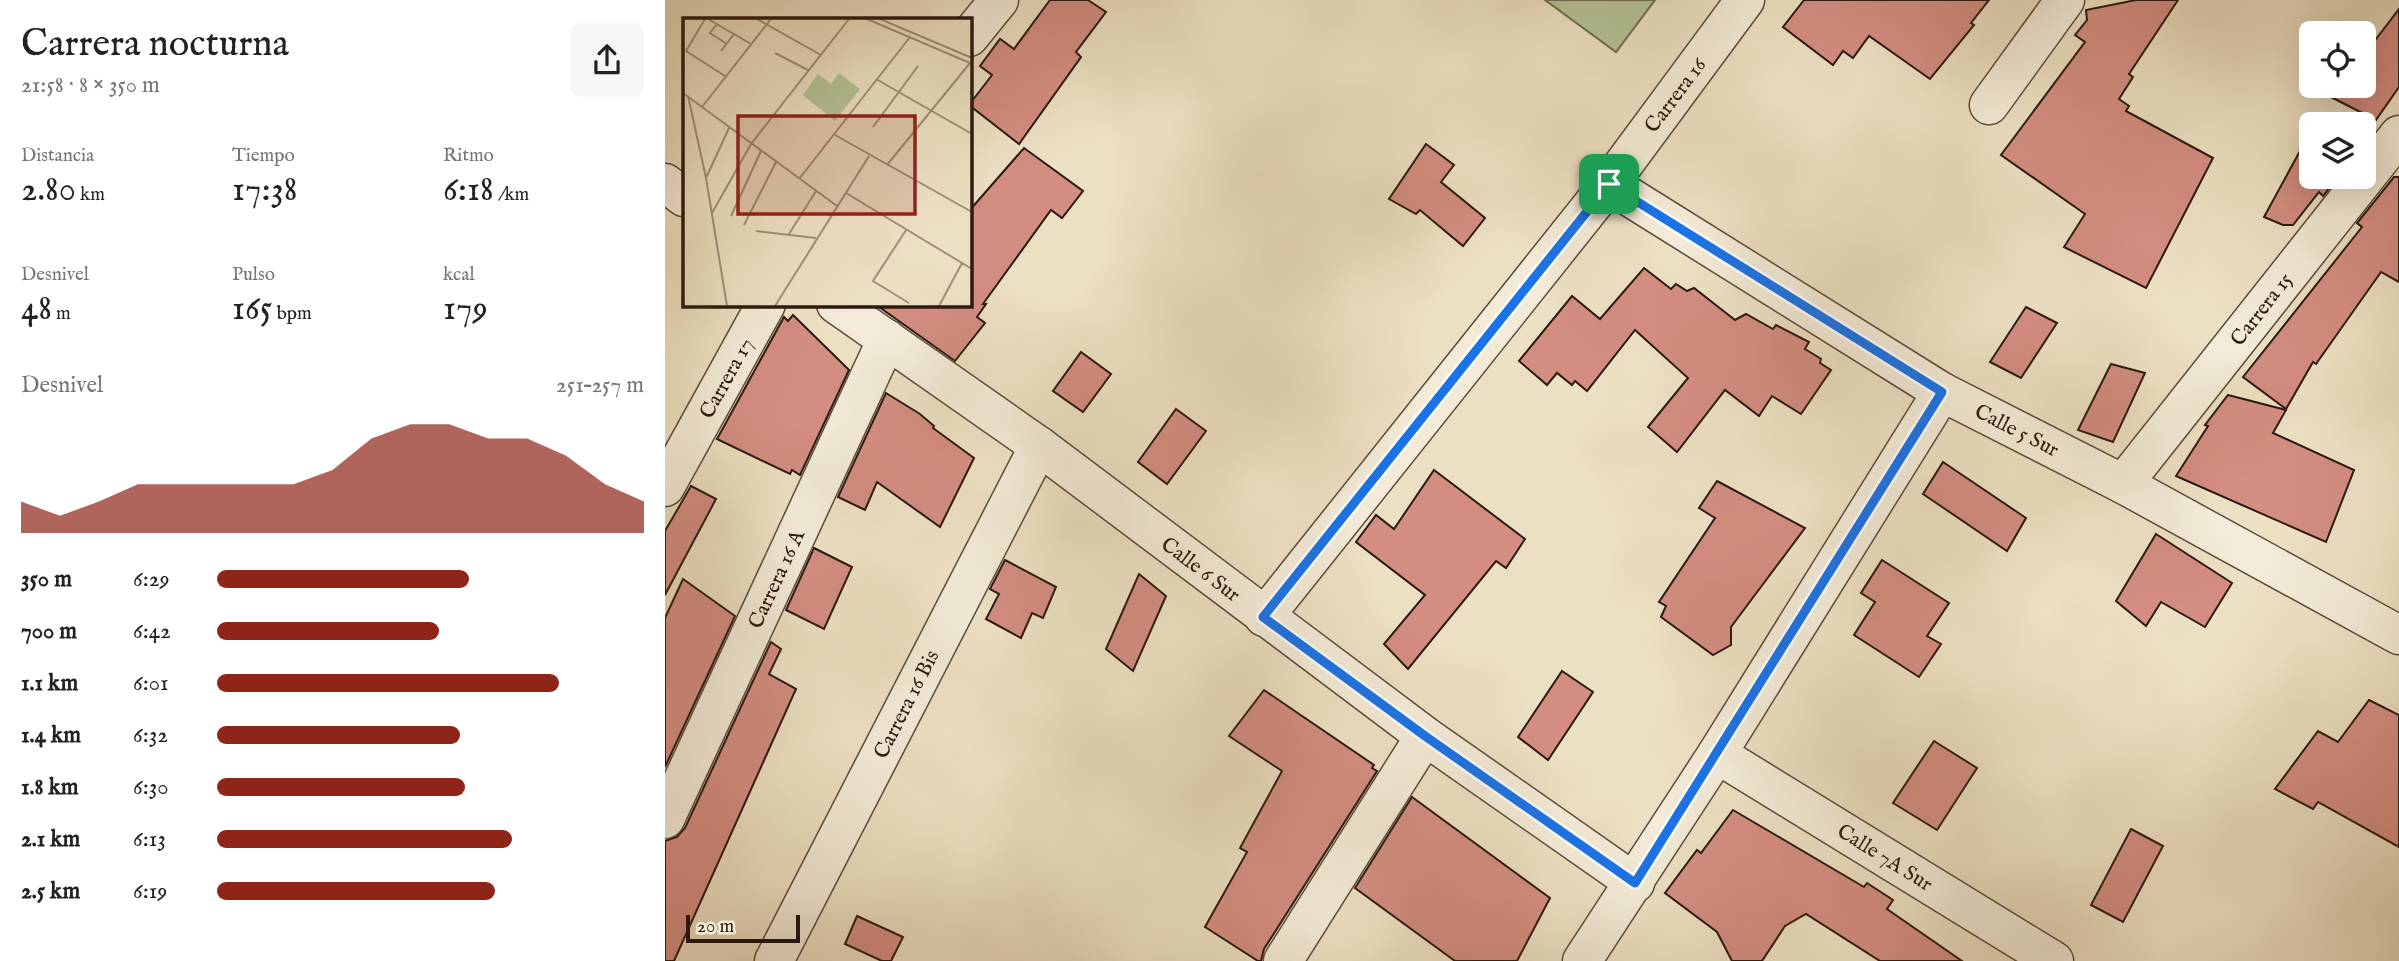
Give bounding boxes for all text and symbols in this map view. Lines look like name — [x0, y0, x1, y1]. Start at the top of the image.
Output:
inset map — [683, 18, 971, 306]
text: Carrera nocturna — [21, 21, 289, 69]
map controls — [2299, 21, 2376, 189]
button: locate — [2299, 21, 2376, 98]
button: share — [570, 23, 644, 97]
street label: Carrera 16 — [1639, 52, 1714, 139]
text: 21:58 · 8 × 350 m — [21, 71, 160, 100]
button: layers — [2299, 112, 2376, 189]
text: Distancia — [21, 144, 94, 168]
text: Tiempo — [232, 144, 295, 168]
text: Ritmo — [443, 144, 494, 168]
pin — [1579, 154, 1639, 214]
icon: arrive — [1590, 165, 1628, 203]
text: 2.80 — [21, 168, 76, 213]
text: 17:38 — [232, 168, 297, 213]
text: 6:18 — [443, 168, 494, 213]
text: km — [76, 183, 105, 207]
text: /km — [494, 183, 529, 207]
text: Desnivel — [21, 263, 89, 287]
text: Pulso — [232, 263, 275, 287]
text: kcal — [443, 263, 475, 287]
street label: Carrera 15 — [2225, 267, 2300, 352]
text: 48 — [21, 287, 52, 332]
text: 165 — [232, 287, 273, 332]
text: 179 — [443, 287, 488, 332]
text: m — [52, 302, 71, 326]
text: bpm — [273, 302, 312, 326]
street label: Carrera 17 — [694, 334, 760, 424]
text: Desnivel — [21, 371, 103, 400]
text: 251–257 m — [556, 371, 644, 400]
street label: Calle 5 Sur — [1970, 399, 2063, 464]
street label: Carrera 16 A — [743, 525, 812, 633]
street label: Calle 6 Sur — [1155, 532, 1245, 609]
text: 350 m — [21, 565, 72, 594]
text: 6:29 — [133, 565, 170, 594]
text: 700 m — [21, 617, 77, 646]
text: 6:42 — [133, 617, 171, 646]
street label: Carrera 16 Bis — [868, 646, 946, 764]
text: 1.1 km — [21, 669, 78, 698]
text: 6:01 — [133, 669, 169, 698]
text: 1.4 km — [21, 721, 81, 750]
text: 6:32 — [133, 721, 168, 750]
text: 1.8 km — [21, 773, 79, 802]
text: 6:30 — [133, 773, 169, 802]
street label: Calle 7A Sur — [1831, 818, 1937, 898]
text: 2.1 km — [21, 825, 80, 854]
text: 6:13 — [133, 825, 166, 854]
text: 2.5 km — [21, 877, 80, 906]
text: 6:19 — [133, 877, 167, 906]
scale bar — [686, 912, 800, 944]
text: 20 m — [697, 915, 734, 939]

